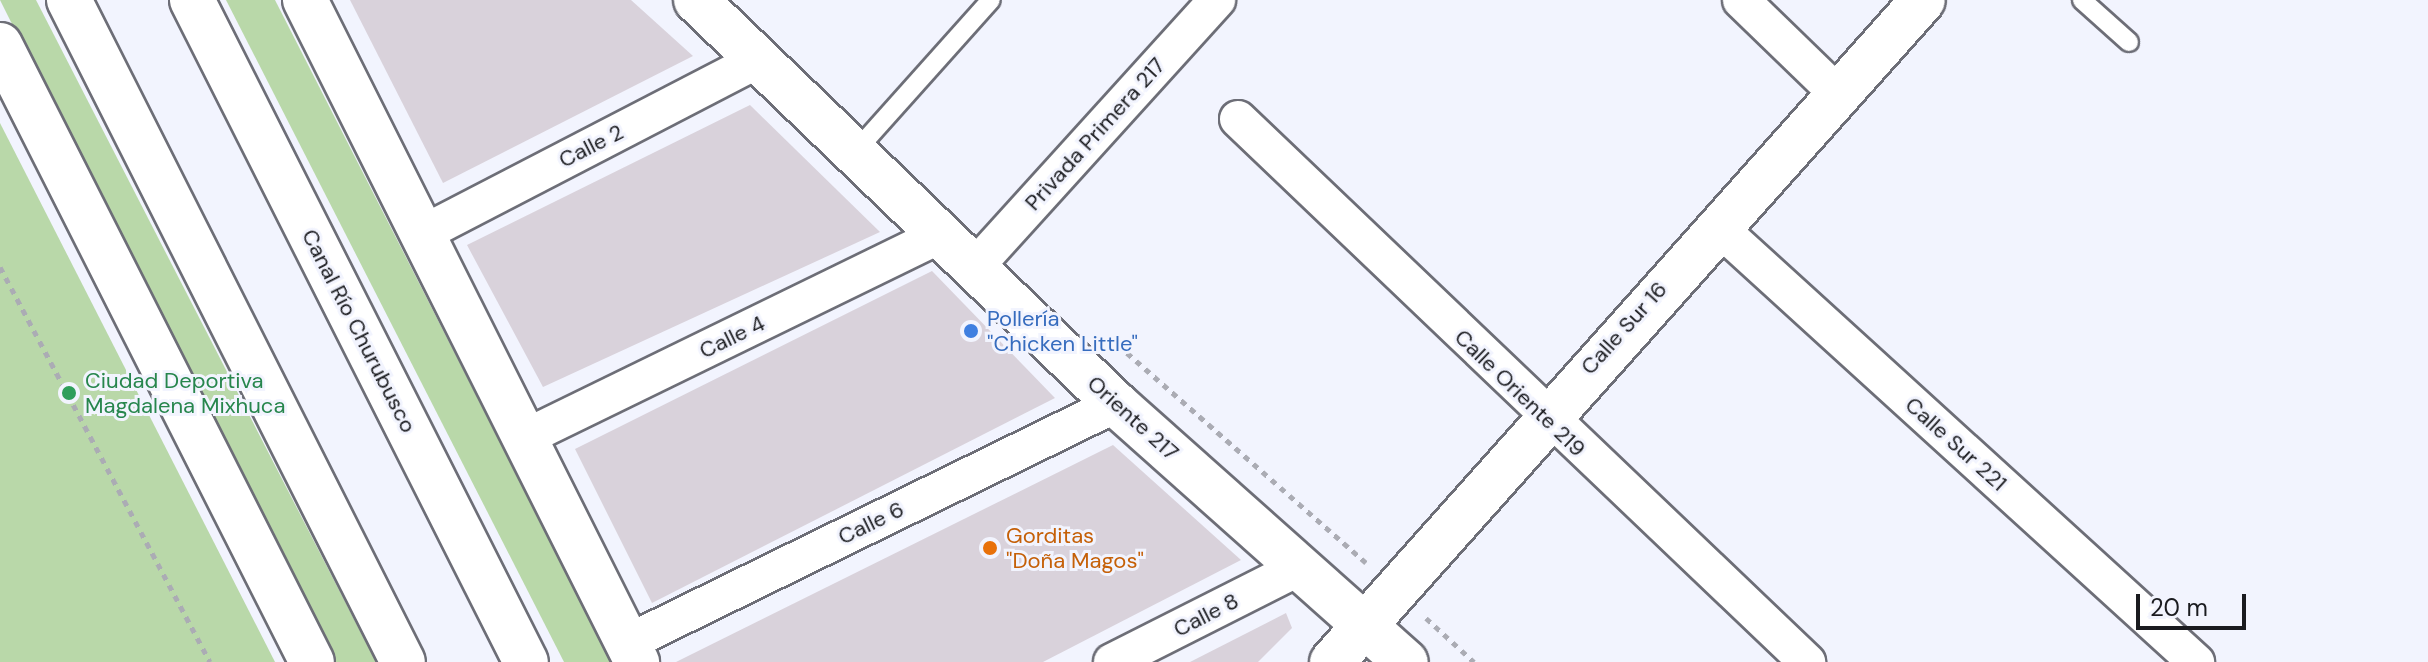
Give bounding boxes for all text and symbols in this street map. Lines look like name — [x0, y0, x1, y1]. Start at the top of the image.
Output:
street label: Privada Primera 217 — [1020, 52, 1170, 216]
street label: Calle 2 — [554, 119, 628, 173]
street label: Canal Río Churubusco — [296, 225, 422, 437]
street label: Calle Sur 16 — [1575, 276, 1673, 380]
place label: Pollería "Chicken Little" — [987, 305, 1138, 356]
street label: Calle 4 — [695, 310, 769, 364]
marker: Pollería "Chicken Little" — [962, 322, 980, 340]
street label: Calle Oriente 219 — [1449, 324, 1591, 462]
place label: Ciudad Deportiva Magdalena Mixhuca — [85, 367, 285, 418]
street label: Oriente 217 — [1082, 370, 1184, 466]
marker: Ciudad Deportiva Magdalena Mixhuca — [60, 384, 78, 402]
street label: Calle Sur 221 — [1900, 392, 2012, 496]
street label: Calle 6 — [834, 496, 908, 550]
place label: Gorditas "Doña Magos" — [1006, 522, 1144, 574]
marker: Gorditas "Doña Magos" — [981, 539, 999, 557]
scale bar — [2140, 578, 2250, 628]
street label: Calle 8 — [1169, 588, 1243, 642]
text: 20 m — [2150, 592, 2208, 623]

